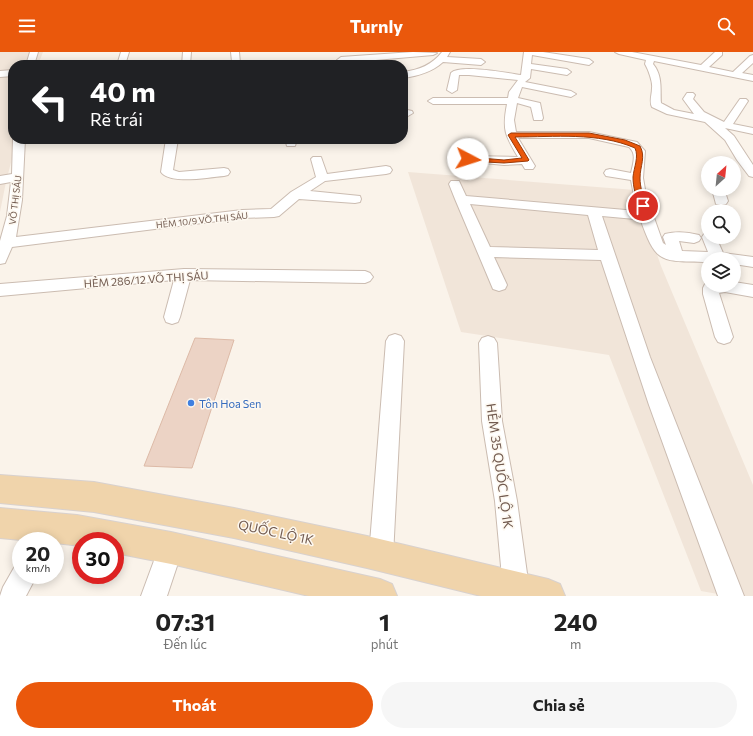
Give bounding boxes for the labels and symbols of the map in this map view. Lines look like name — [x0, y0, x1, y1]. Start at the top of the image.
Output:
position arrow — [447, 138, 489, 180]
north arrow — [701, 156, 741, 196]
street label: VÕ THỊ SÁU — [6, 175, 23, 225]
pin — [626, 189, 660, 223]
street label: HẺM 10/9 VÕ THỊ SÁU — [155, 209, 249, 230]
street label: HẺM 286/12 VÕ THỊ SÁU — [83, 267, 209, 290]
place label: Tôn Hoa Sen — [199, 397, 261, 410]
marker: Tôn Hoa Sen — [186, 398, 196, 408]
street label: HẺM 35 QUỐC LỘ 1K — [483, 402, 520, 530]
street label: QUỐC LỘ 1K — [237, 513, 316, 548]
speed limit sign: 30 — [72, 532, 124, 584]

